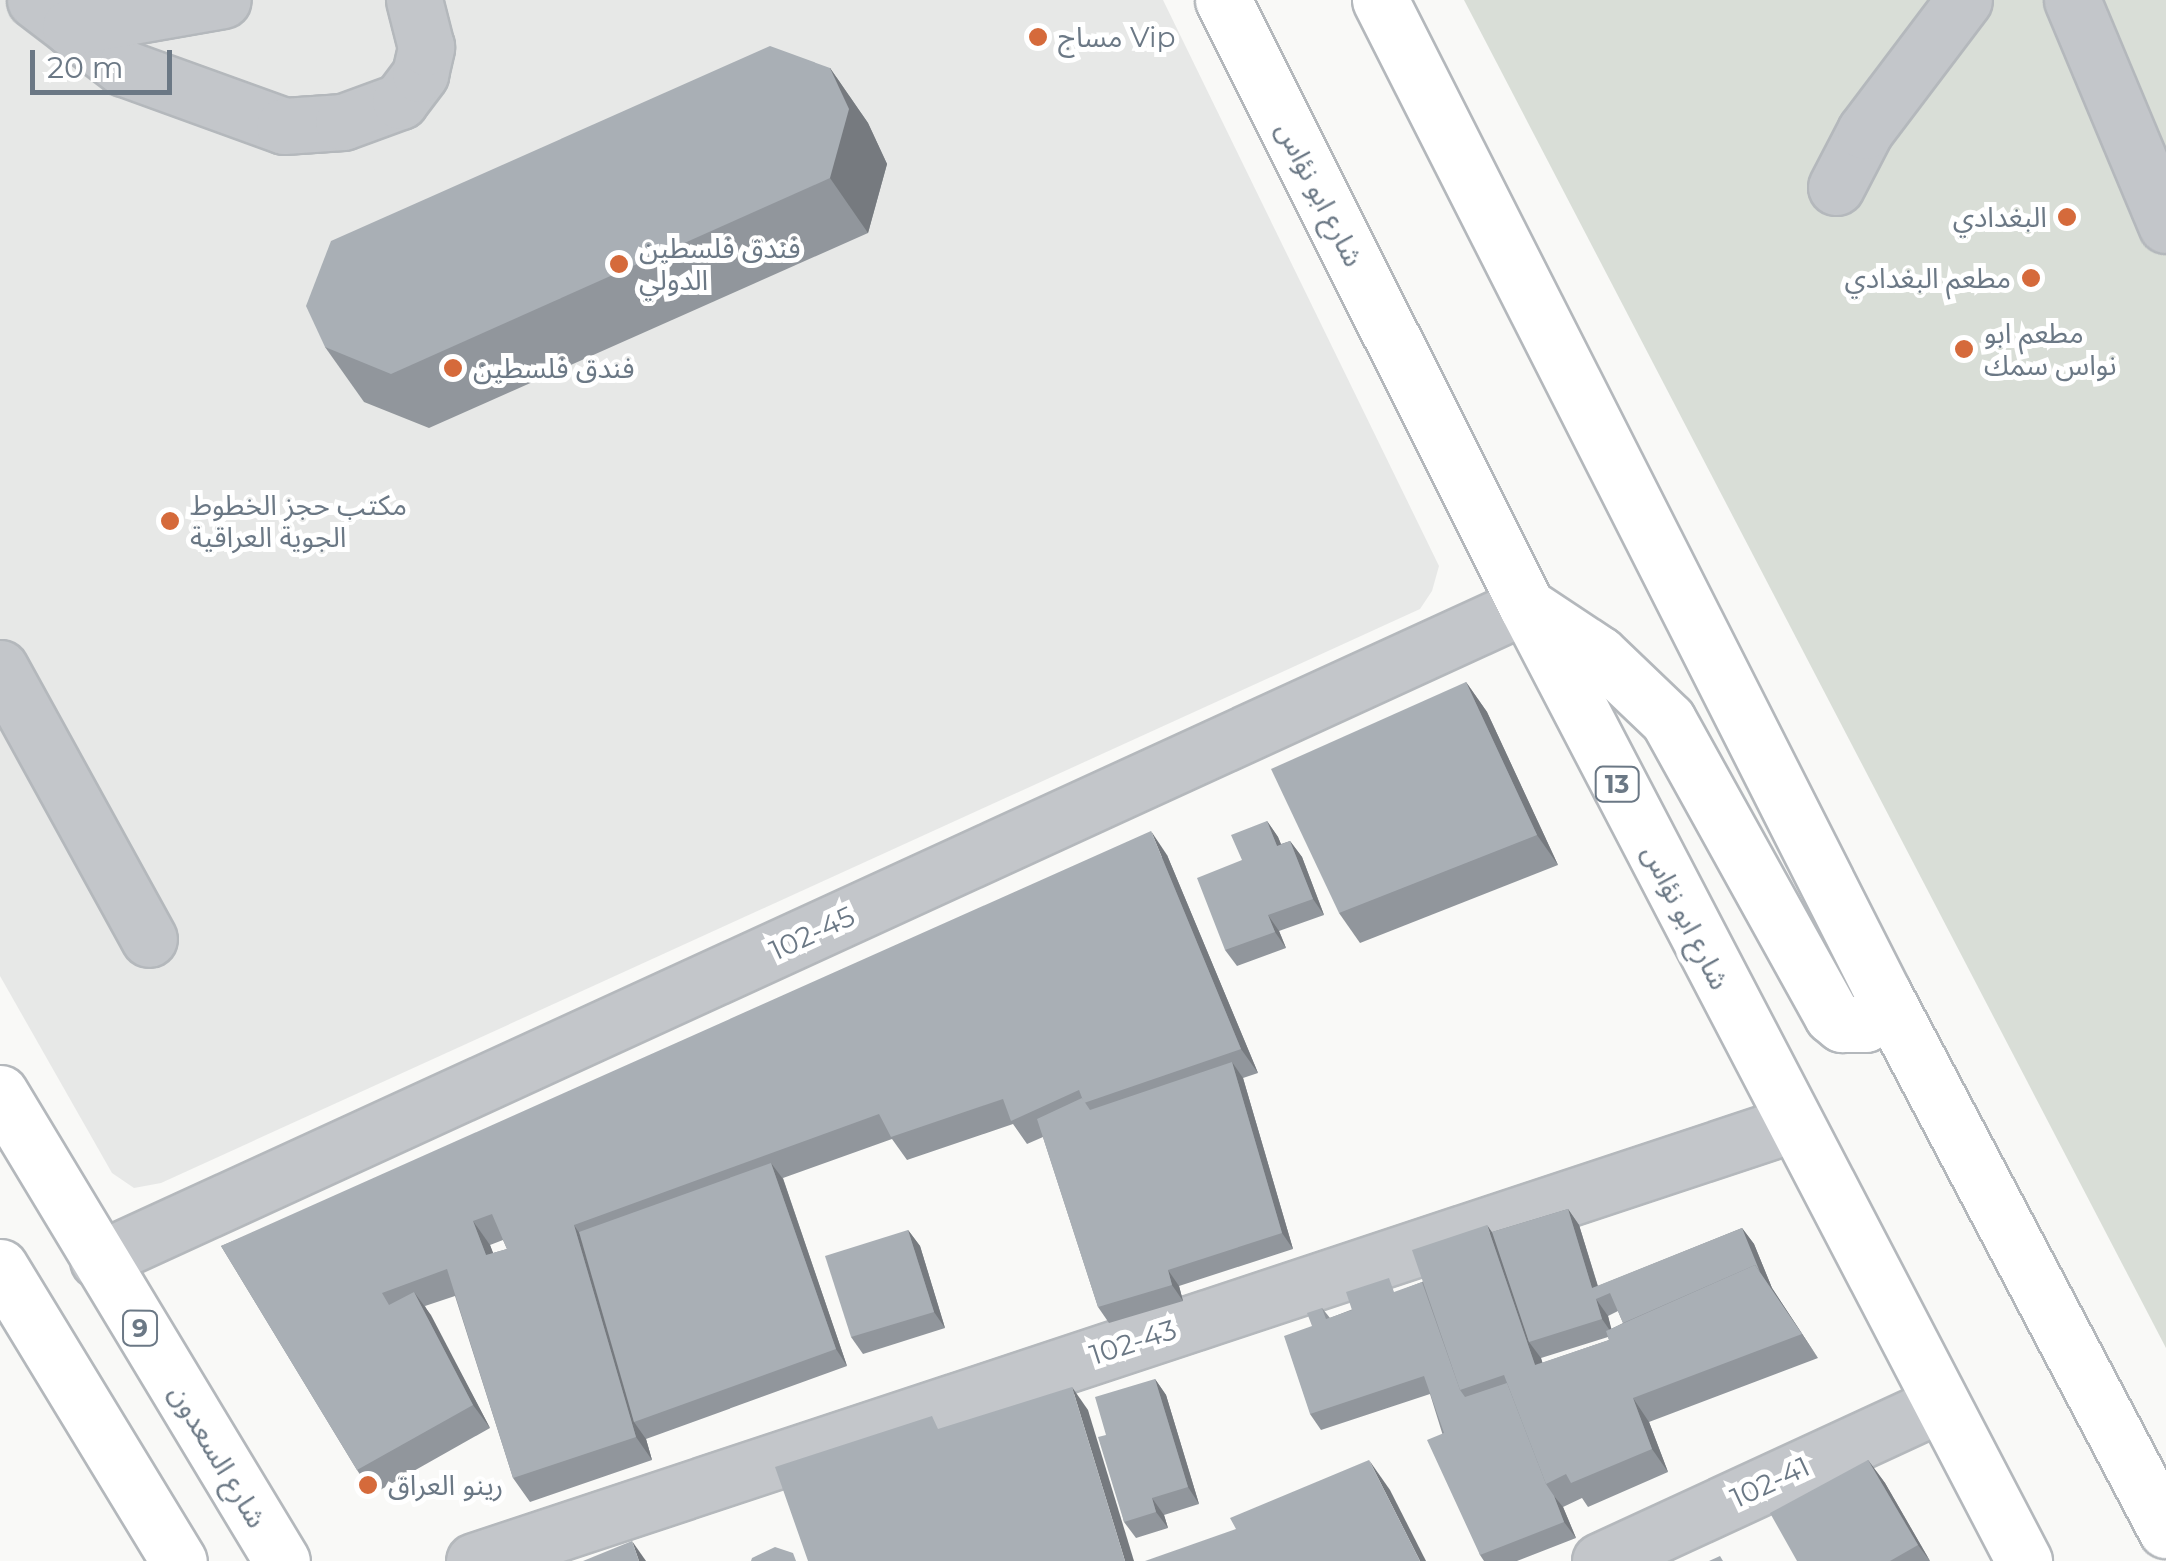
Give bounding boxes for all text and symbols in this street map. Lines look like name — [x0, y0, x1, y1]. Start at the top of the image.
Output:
place label: مساج Vip — [1058, 20, 1175, 54]
marker: مساج Vip — [1027, 26, 1049, 48]
scale bar — [35, 30, 178, 92]
text: 20 m — [47, 49, 124, 86]
street label: شارع ابو نؤاس — [1269, 116, 1371, 272]
place label: البغدادي — [1953, 200, 2047, 234]
marker: البغدادي — [2056, 206, 2078, 228]
place label: فندق فلسطين الدولي — [639, 231, 801, 297]
marker: فندق فلسطين الدولي — [608, 253, 630, 275]
place label: مطعم البغدادي — [1844, 261, 2011, 295]
marker: مطعم البغدادي — [2020, 267, 2042, 289]
place label: مطعم ابو نواس سمك — [1984, 316, 2117, 382]
marker: مطعم ابو نواس سمك — [1953, 338, 1975, 360]
place label: فندق فلسطين — [473, 351, 635, 385]
marker: فندق فلسطين — [442, 357, 464, 379]
place label: مكتب حجز الخطوط الجوية العراقية — [190, 488, 407, 554]
marker: مكتب حجز الخطوط الجوية العراقية — [159, 510, 181, 532]
road number: 13 — [1594, 764, 1640, 804]
street label: شارع ابو نؤاس — [1635, 839, 1737, 995]
street label: 102-45 — [764, 899, 860, 967]
road number: 9 — [120, 1308, 160, 1348]
street label: 102-43 — [1085, 1312, 1181, 1372]
street label: شارع السعدون — [162, 1378, 274, 1534]
street label: 102-41 — [1725, 1449, 1815, 1515]
place label: رينو العراق — [388, 1468, 503, 1502]
marker: رينو العراق — [357, 1474, 379, 1496]

